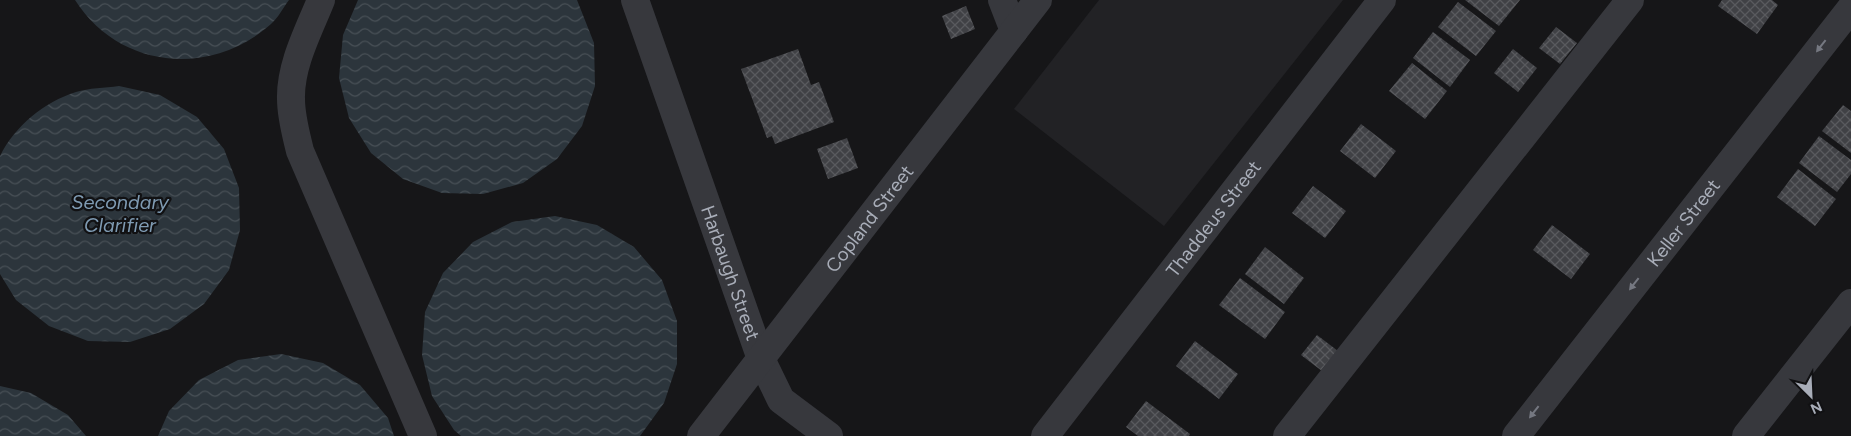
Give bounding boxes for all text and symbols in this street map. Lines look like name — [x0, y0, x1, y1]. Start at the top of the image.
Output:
one-way arrow — [1816, 39, 1826, 53]
street label: Thaddeus Street — [1161, 156, 1266, 281]
street label: Copland Street — [821, 160, 918, 277]
street label: Keller Street — [1642, 174, 1725, 271]
water label: Secondary Clarifier — [71, 190, 170, 237]
street label: Harbaugh Street — [696, 202, 765, 343]
one-way arrow — [1629, 277, 1640, 290]
north arrow — [1786, 371, 1836, 421]
text: N — [1808, 397, 1824, 417]
one-way arrow — [1529, 405, 1540, 418]

